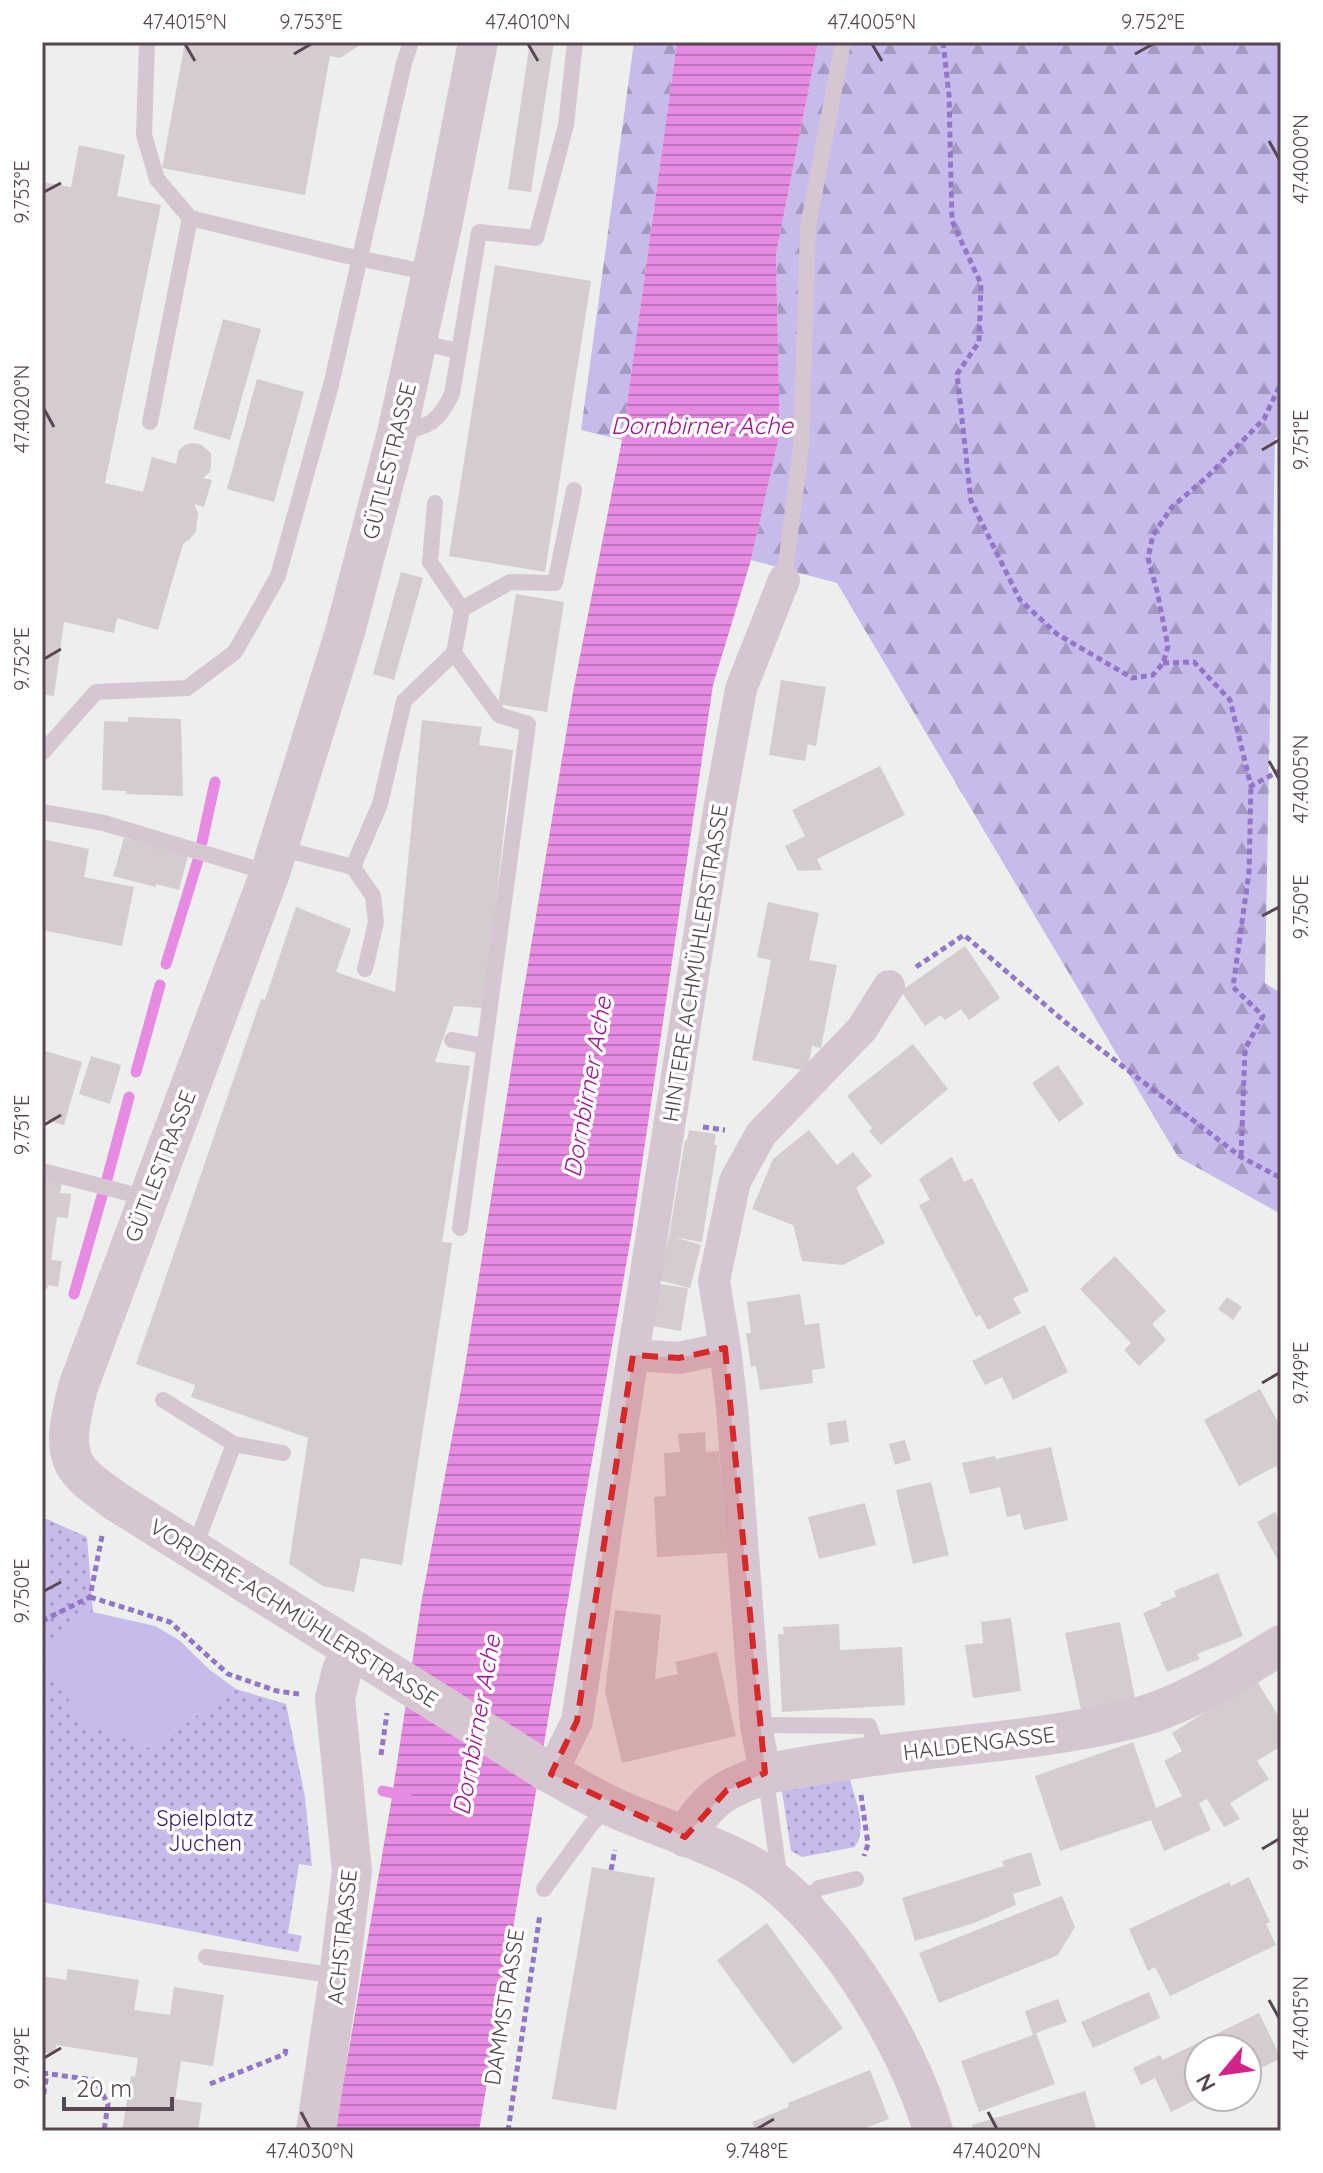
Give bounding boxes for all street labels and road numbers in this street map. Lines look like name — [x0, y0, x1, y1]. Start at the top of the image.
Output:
street label: GÜTLESTRASSE — [356, 380, 422, 542]
street label: HINTERE ACHMÜHLERSTRASSE — [656, 802, 734, 1124]
street label: GÜTLESTRASSE — [118, 1086, 202, 1246]
street label: VORDERE-ACHMÜHLERSTRASSE — [145, 1512, 443, 1714]
street label: HALDENGASSE — [901, 1720, 1057, 1766]
street label: ACHSTRASSE — [321, 1868, 363, 2006]
street label: DAMMSTRASSE — [478, 1927, 530, 2087]

